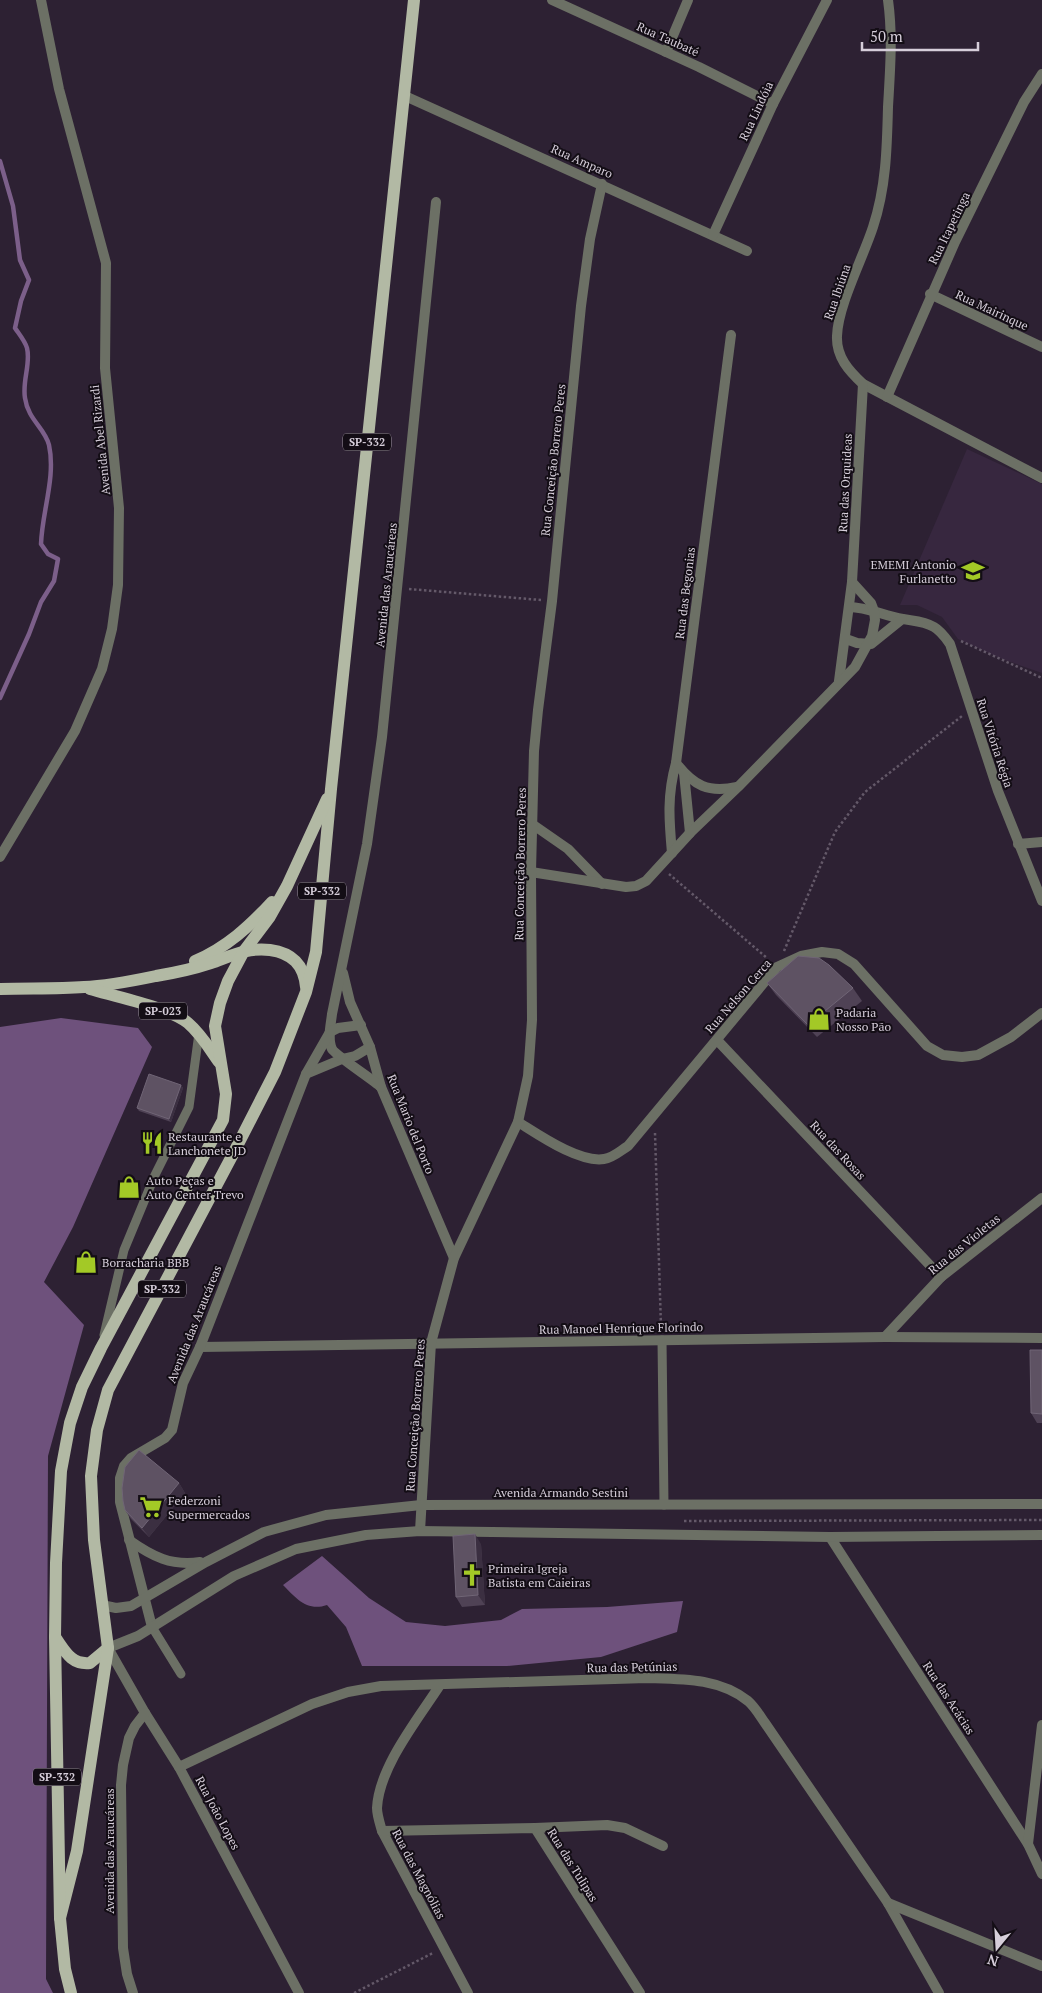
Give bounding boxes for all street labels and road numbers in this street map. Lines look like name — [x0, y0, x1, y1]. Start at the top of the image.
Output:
street label: Rua Taubaté — [635, 19, 701, 59]
street label: Rua Lindóia — [736, 79, 776, 143]
street label: Rua Amparo — [549, 141, 615, 181]
street label: Rua Itapetinga — [925, 189, 973, 267]
street label: Rua Ibiúna — [820, 262, 854, 322]
street label: Rua Mairinque — [953, 287, 1031, 333]
street label: Rua Conceição Borrero Peres — [538, 383, 568, 537]
street label: Avenida Abel Rizardi — [87, 384, 113, 496]
street label: Rua das Orquideas — [835, 433, 855, 533]
road number: SP-332 — [343, 434, 391, 451]
street label: Avenida das Araucáreas — [372, 522, 400, 648]
street label: Rua das Begonias — [672, 546, 698, 640]
street label: Rua Vitória Régia — [974, 697, 1016, 789]
street label: Rua Conceição Borrero Peres — [511, 787, 529, 941]
road number: SP-332 — [298, 882, 346, 899]
street label: Rua Nelson Cerca — [702, 956, 774, 1036]
road number: SP-023 — [139, 1002, 187, 1019]
street label: Rua Mario del Porto — [384, 1072, 438, 1176]
street label: Rua das Rosas — [807, 1118, 869, 1182]
street label: Rua das Violetas — [925, 1211, 1003, 1277]
street label: Avenida das Araucáreas — [164, 1263, 224, 1385]
road number: SP-332 — [138, 1280, 186, 1298]
street label: Rua Manoel Henrique Florindo — [539, 1319, 704, 1337]
street label: Rua Conceição Borrero Peres — [402, 1338, 428, 1492]
street label: Avenida Armando Sestini — [494, 1485, 629, 1500]
street label: Rua das Petúnias — [587, 1659, 677, 1675]
street label: Rua das Acácias — [920, 1659, 978, 1737]
road number: SP-332 — [33, 1768, 81, 1785]
street label: Rua João Lopes — [192, 1774, 244, 1852]
street label: Avenida das Araucáreas — [102, 1788, 117, 1914]
street label: Rua das Tulipas — [544, 1826, 602, 1904]
street label: Rua das Magnólias — [389, 1827, 449, 1921]

